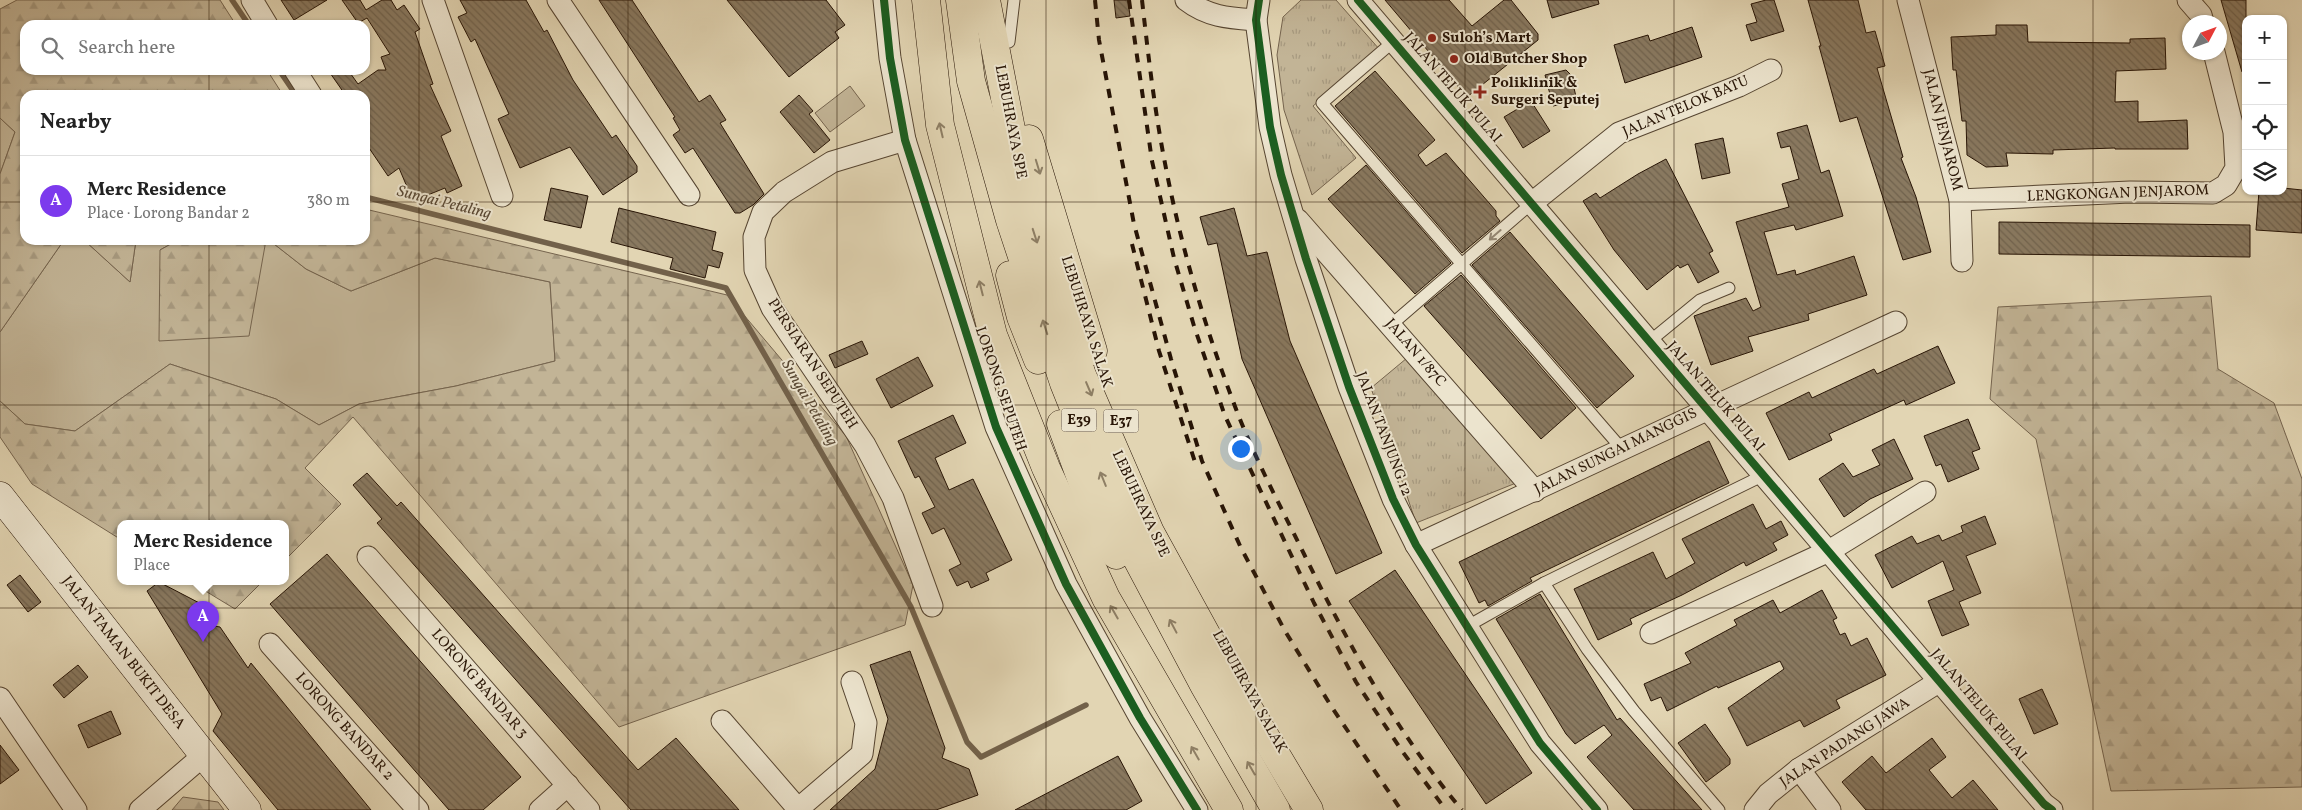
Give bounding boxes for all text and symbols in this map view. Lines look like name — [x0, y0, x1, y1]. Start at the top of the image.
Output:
north arrow — [2182, 15, 2227, 60]
map controls — [2242, 15, 2287, 195]
button: + — [2242, 15, 2287, 60]
search box — [20, 20, 370, 75]
street label: JALAN TELUK PULAI — [1398, 28, 1506, 148]
place label: Suloh’s Mart — [1442, 28, 1531, 49]
marker: Suloh’s Mart — [1426, 32, 1438, 44]
icon: search — [38, 34, 66, 62]
text: Search here — [78, 35, 175, 61]
place label: Old Butcher Shop — [1464, 49, 1587, 70]
marker: Old Butcher Shop — [1448, 53, 1460, 65]
button: − — [2242, 60, 2287, 105]
street label: LEBUHRAYA SPE — [989, 63, 1031, 181]
street label: JALAN JENJAROM — [1917, 67, 1967, 193]
street label: JALAN TELOK BATU — [1620, 71, 1752, 143]
place label: Poliklinik & Surgeri Seputej — [1491, 73, 1600, 111]
marker: Poliklinik & Surgeri Seputej — [1473, 85, 1487, 99]
button: locate — [2242, 105, 2287, 150]
text: Nearby — [40, 108, 111, 137]
one-way arrow — [936, 123, 945, 139]
button: layers — [2242, 150, 2287, 195]
one-way arrow — [1033, 159, 1043, 175]
text: Merc Residence — [87, 177, 226, 203]
street label: LENGKONGAN JENJAROM — [2027, 180, 2209, 208]
water label: Sungai Petaling — [395, 181, 493, 225]
text: A — [50, 190, 62, 212]
text: 380 m — [307, 190, 350, 212]
text: Place · Lorong Bandar 2 — [87, 203, 250, 225]
one-way arrow — [1031, 228, 1040, 243]
one-way arrow — [1488, 229, 1501, 240]
street label: LEBUHRAYA SALAK — [1055, 253, 1117, 391]
one-way arrow — [976, 280, 985, 296]
street label: PERSIARAN SEPUTEH — [762, 295, 862, 433]
street label: JALAN 1/87C — [1379, 314, 1451, 392]
one-way arrow — [1040, 319, 1050, 335]
street label: LORONG SEPUTEH — [969, 324, 1031, 454]
street label: JALAN TELUK PULAI — [1661, 337, 1769, 457]
water label: Sungai Petaling — [775, 356, 843, 450]
street label: JALAN TANJUNG 12 — [1350, 369, 1416, 499]
one-way arrow — [1085, 382, 1094, 397]
street label: JALAN SUNGAI MANGGIS — [1531, 403, 1701, 501]
road number: E39 — [1062, 408, 1096, 432]
road number: E37 — [1104, 410, 1138, 432]
your location — [1228, 436, 1254, 462]
street label: LEBUHRAYA SPE — [1106, 447, 1174, 561]
one-way arrow — [1098, 472, 1107, 487]
popup — [117, 520, 289, 585]
text: Merc Residence — [133, 529, 273, 555]
text: Place — [133, 555, 170, 577]
street label: JALAN TAMAN BUKIT DESA — [56, 572, 190, 735]
pin: A — [187, 601, 219, 642]
one-way arrow — [1109, 605, 1119, 620]
one-way arrow — [1167, 619, 1177, 633]
street label: LORONG BANDAR 3 — [426, 625, 532, 743]
street label: LEBUHRAYA SALAK — [1206, 627, 1292, 757]
street label: JALAN TELUK PULAI — [1925, 644, 2031, 766]
street label: LORONG BANDAR 2 — [290, 668, 398, 786]
street label: JALAN PADANG JAWA — [1776, 693, 1915, 793]
one-way arrow — [1190, 746, 1200, 761]
one-way arrow — [1246, 761, 1256, 775]

